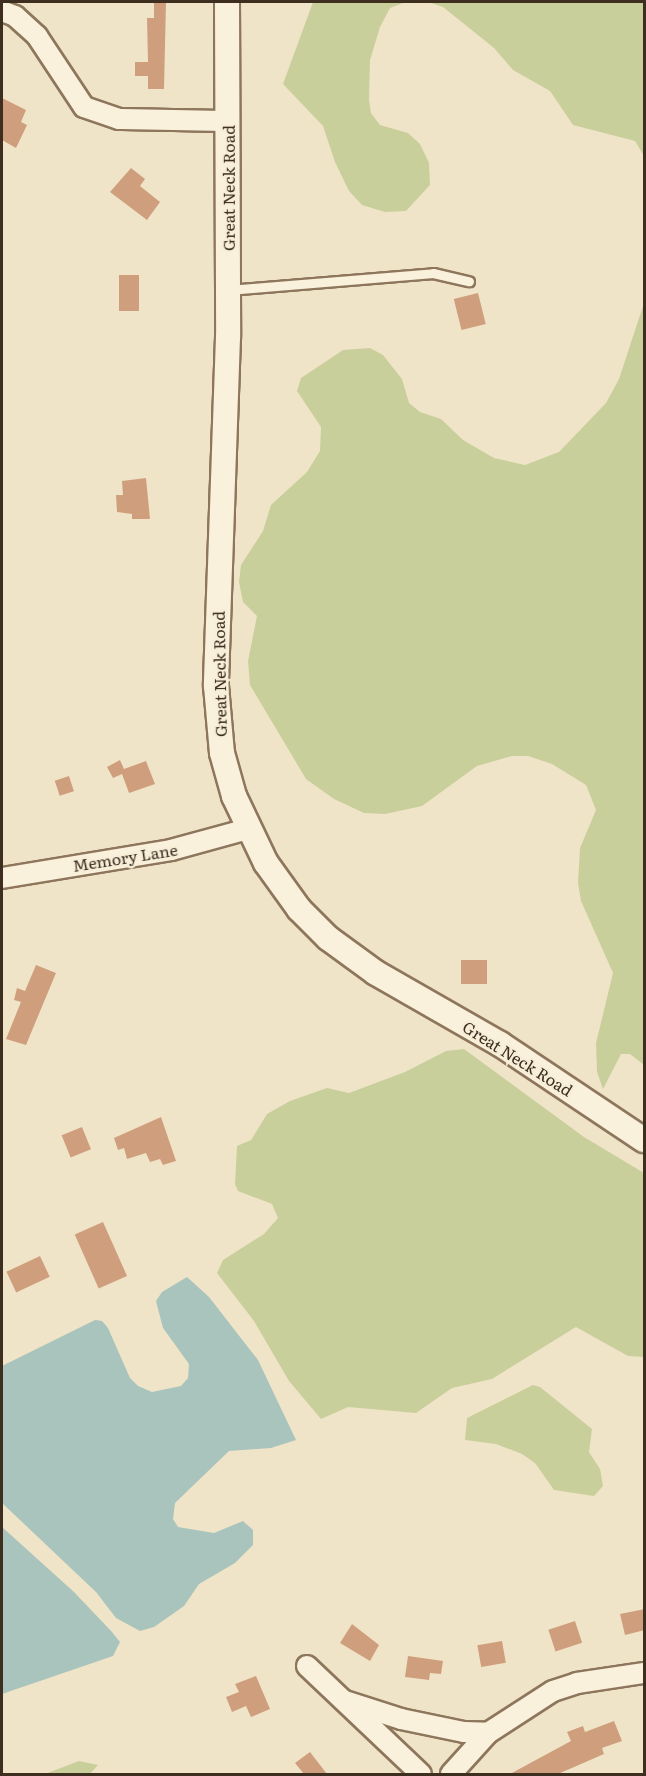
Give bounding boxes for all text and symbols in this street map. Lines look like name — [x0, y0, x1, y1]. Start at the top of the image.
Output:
street label: Great Neck Road — [218, 125, 238, 251]
street label: Great Neck Road — [208, 611, 230, 737]
street label: Memory Lane — [71, 839, 179, 875]
street label: Great Neck Road — [459, 1016, 577, 1100]

